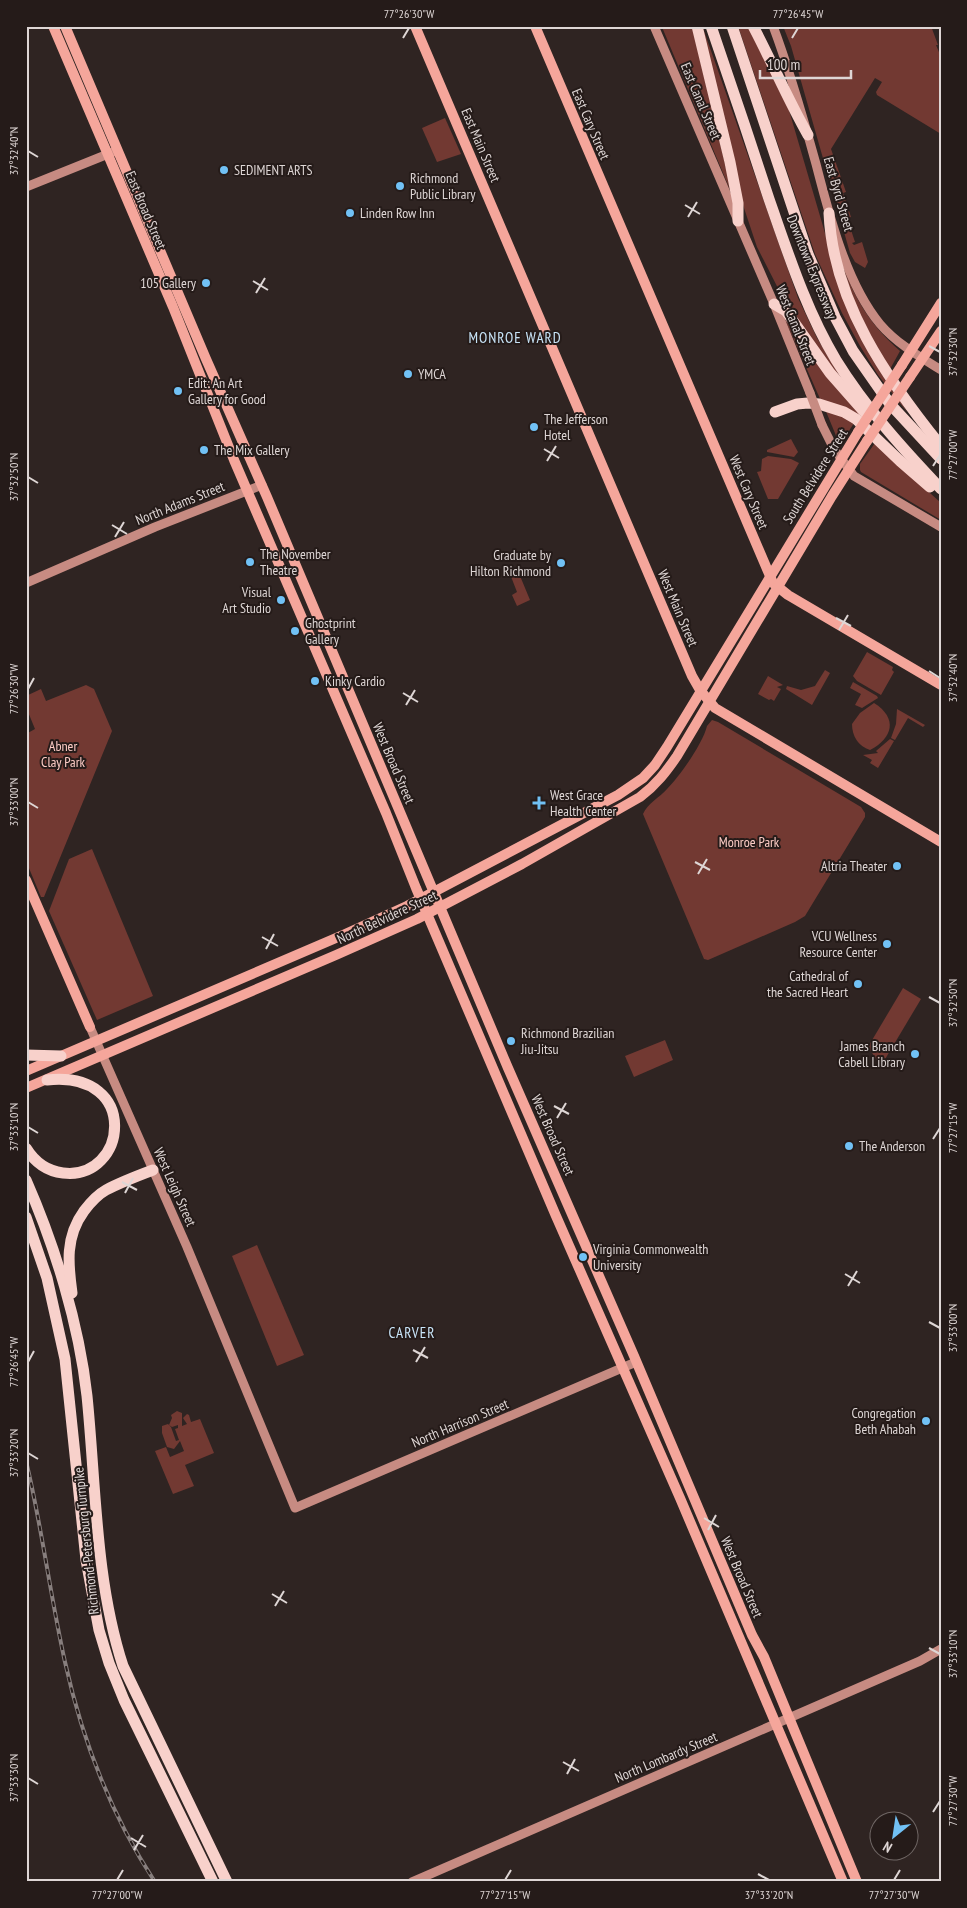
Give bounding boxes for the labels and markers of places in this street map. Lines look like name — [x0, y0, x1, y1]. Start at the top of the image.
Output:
place label: SEDIMENT ARTS — [234, 161, 312, 179]
marker: SEDIMENT ARTS — [218, 164, 230, 176]
place label: Richmond Public Library — [410, 169, 476, 203]
marker: Richmond Public Library — [394, 180, 406, 192]
place label: Linden Row Inn — [360, 204, 435, 222]
marker: Linden Row Inn — [344, 207, 356, 219]
place label: 105 Gallery — [140, 274, 197, 292]
marker: 105 Gallery — [200, 277, 212, 289]
place label: YMCA — [418, 365, 446, 383]
marker: YMCA — [402, 368, 414, 380]
place label: Edit: An Art Gallery for Good — [188, 374, 266, 408]
marker: Edit: An Art Gallery for Good — [172, 385, 184, 397]
place label: The Jefferson Hotel — [544, 410, 608, 444]
marker: The Jefferson Hotel — [528, 421, 540, 433]
place label: The Mix Gallery — [214, 441, 290, 459]
marker: The Mix Gallery — [198, 444, 210, 456]
place label: The November Theatre — [260, 545, 331, 579]
place label: Graduate by Hilton Richmond — [470, 546, 552, 580]
marker: The November Theatre — [244, 556, 256, 568]
marker: Graduate by Hilton Richmond — [555, 557, 567, 569]
place label: Visual Art Studio — [222, 583, 272, 617]
marker: Visual Art Studio — [275, 594, 287, 606]
place label: Ghostprint Gallery — [305, 614, 356, 648]
marker: Ghostprint Gallery — [289, 625, 301, 637]
place label: Kinky Cardio — [325, 672, 385, 690]
marker: Kinky Cardio — [309, 675, 321, 687]
place label: West Grace Health Center — [550, 786, 617, 820]
marker: West Grace Health Center — [532, 796, 546, 810]
place label: Altria Theater — [821, 857, 887, 875]
marker: Altria Theater — [891, 860, 903, 872]
place label: VCU Wellness Resource Center — [800, 927, 877, 961]
marker: VCU Wellness Resource Center — [881, 938, 893, 950]
place label: Cathedral of the Sacred Heart — [767, 967, 848, 1001]
marker: Cathedral of the Sacred Heart — [852, 978, 864, 990]
place label: Richmond Brazilian Jiu-Jitsu — [520, 1024, 614, 1058]
marker: Richmond Brazilian Jiu-Jitsu — [505, 1035, 517, 1047]
place label: James Branch Cabell Library — [838, 1037, 906, 1071]
marker: James Branch Cabell Library — [909, 1048, 921, 1060]
place label: The Anderson — [859, 1137, 925, 1155]
marker: The Anderson — [843, 1140, 855, 1152]
place label: Virginia Commonwealth University — [592, 1240, 708, 1274]
marker: Virginia Commonwealth University — [577, 1251, 589, 1263]
place label: Congregation Beth Ahabah — [852, 1404, 916, 1438]
marker: Congregation Beth Ahabah — [920, 1415, 932, 1427]

